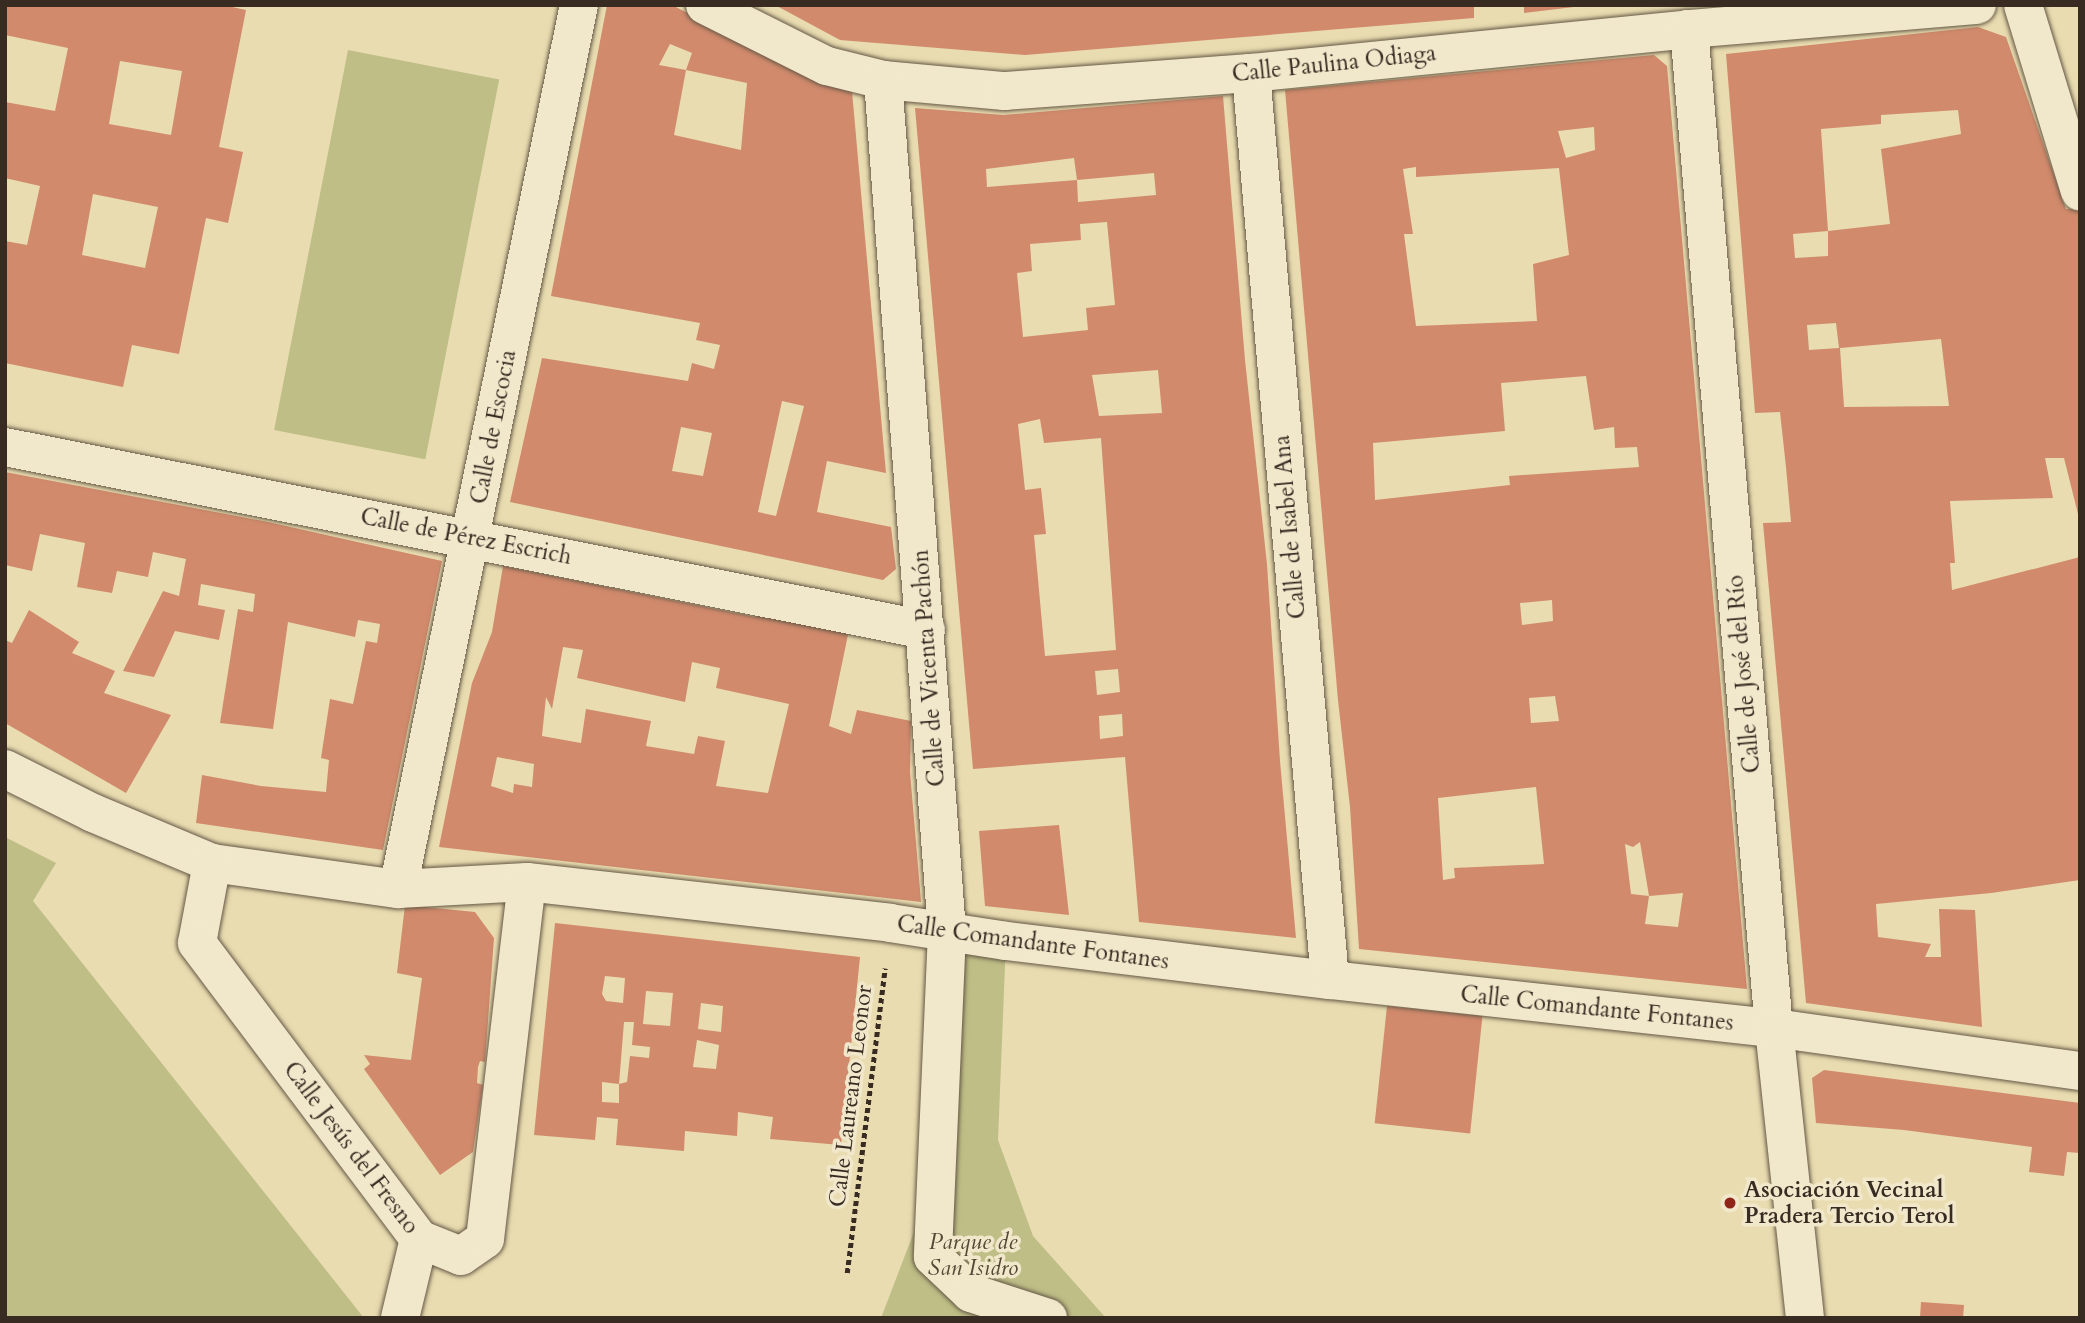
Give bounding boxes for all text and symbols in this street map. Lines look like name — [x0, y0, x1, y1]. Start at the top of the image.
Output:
street label: Calle Paulina Odiaga — [1231, 40, 1437, 88]
street label: Calle de Escocia — [466, 348, 522, 506]
street label: Calle de Isabel Ana — [1268, 434, 1312, 620]
street label: Calle de Pérez Escrich — [358, 503, 574, 571]
street label: Calle de Vicenta Pachón — [907, 549, 951, 787]
street label: Calle de José del Río — [1722, 574, 1766, 774]
street label: Calle Comandante Fontanes — [895, 910, 1171, 976]
street label: Calle Comandante Fontanes — [1459, 981, 1735, 1037]
street label: Calle Laureano Leonor — [824, 983, 878, 1209]
street label: Calle Jesús del Fresno — [277, 1057, 425, 1239]
place label: Asociación Vecinal Pradera Tercio Terol — [1744, 1176, 1954, 1230]
marker: Asociación Vecinal Pradera Tercio Terol — [1722, 1195, 1738, 1211]
park label: Parque de San Isidro — [928, 1228, 1018, 1282]

